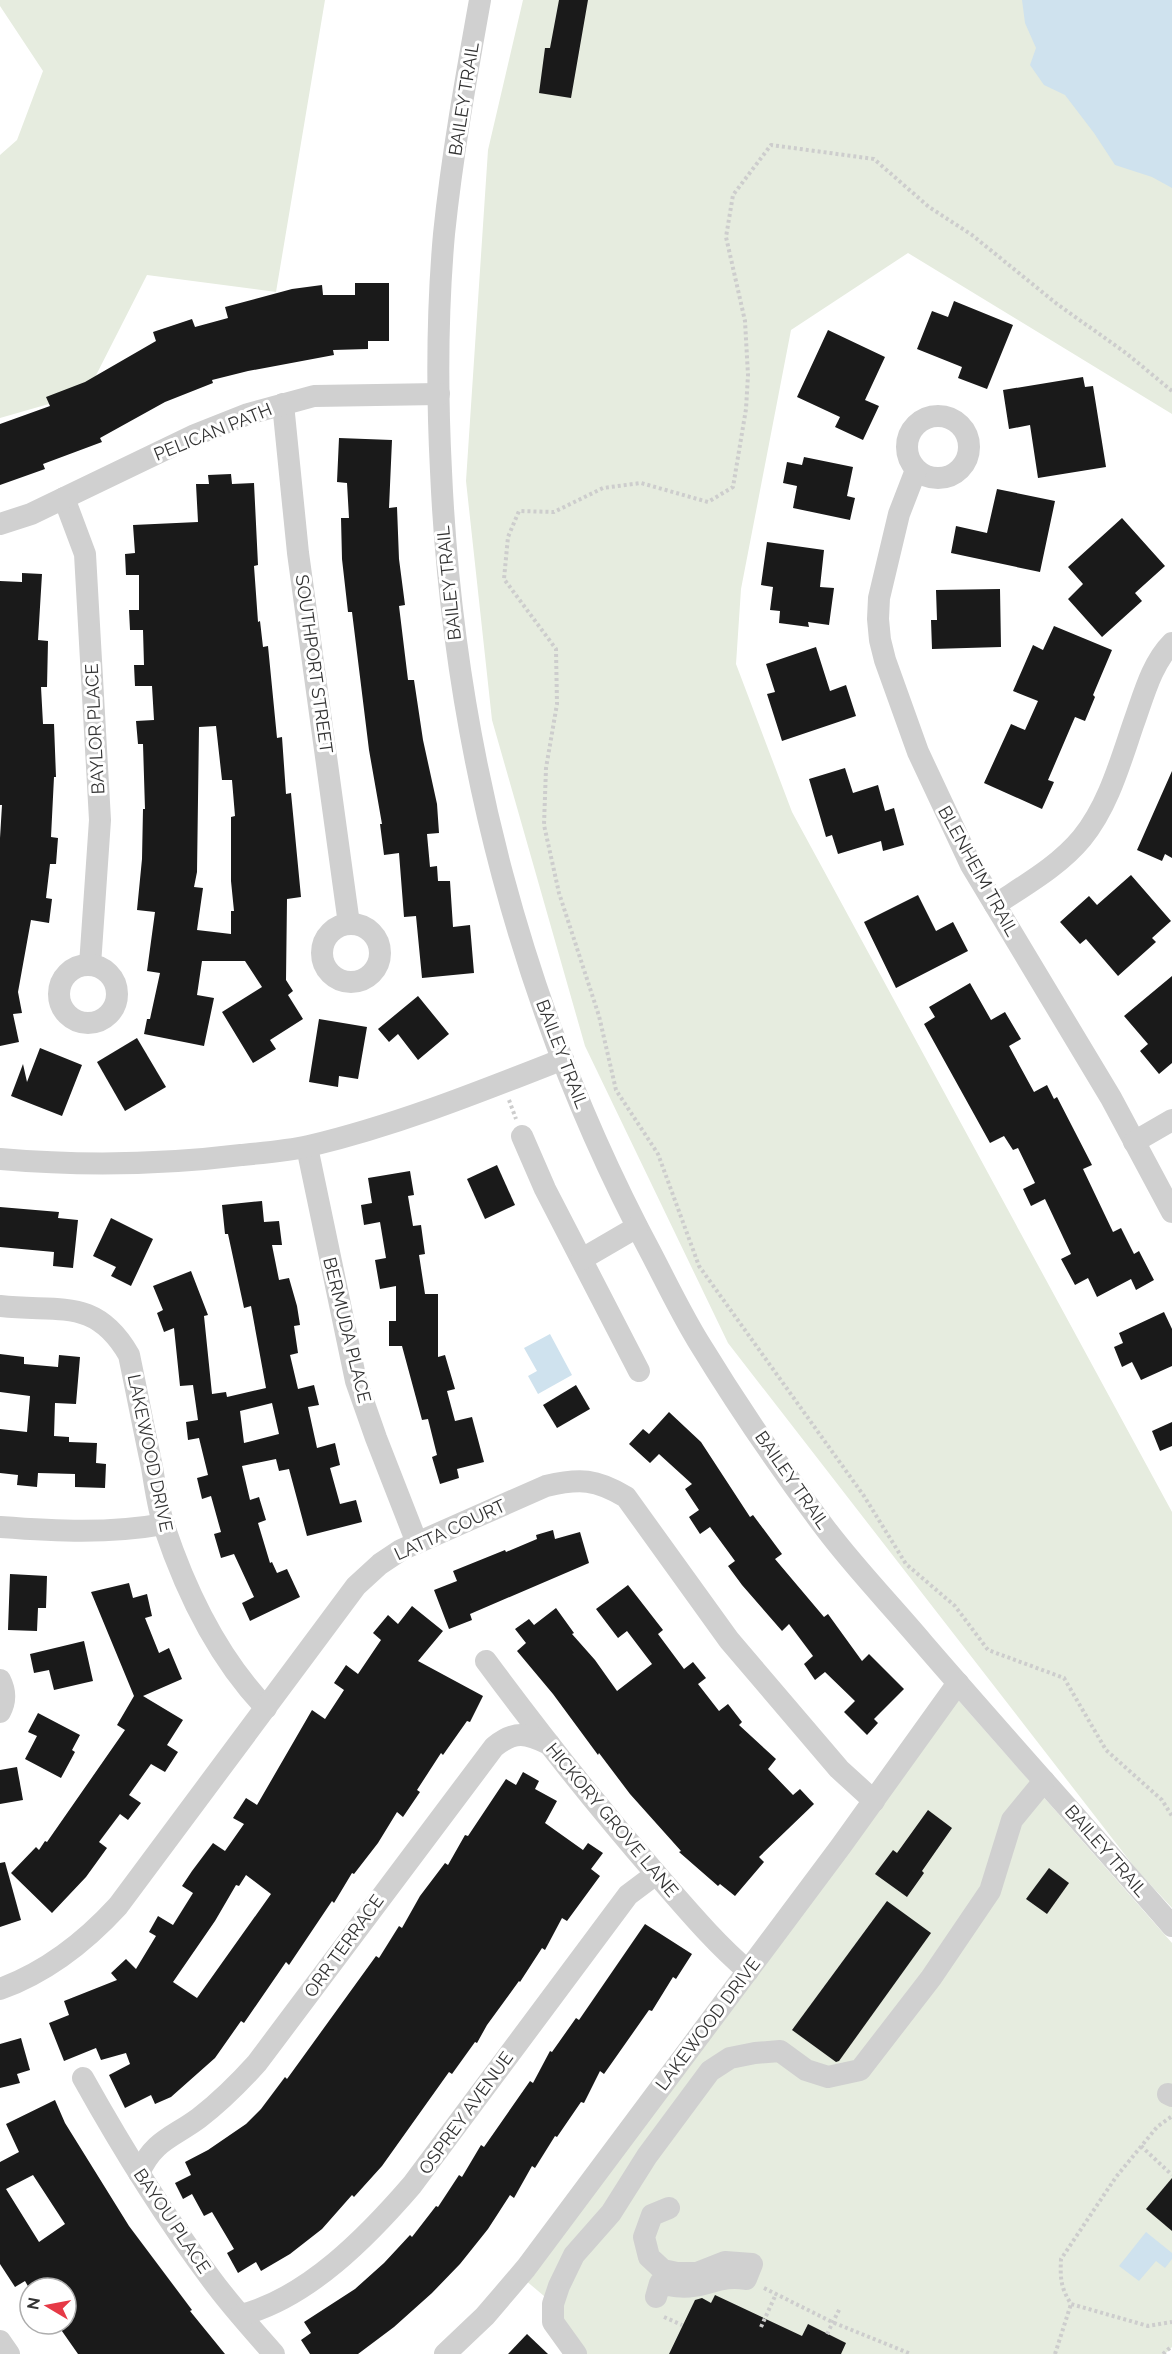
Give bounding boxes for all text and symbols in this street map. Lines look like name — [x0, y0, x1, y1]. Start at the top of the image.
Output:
street label: BAILEY TRAIL — [444, 40, 483, 157]
street label: PELICAN PATH — [151, 398, 275, 465]
street label: BAILEY TRAIL — [432, 524, 465, 641]
street label: SOUTHPORT STREET — [292, 573, 337, 755]
street label: BAYLOR PLACE — [81, 663, 108, 795]
street label: BLENHEIM TRAIL — [934, 802, 1023, 940]
street label: BAILEY TRAIL — [532, 996, 593, 1112]
street label: BERMUDA PLACE — [319, 1255, 376, 1405]
street label: LAKEWOOD DRIVE — [124, 1372, 177, 1534]
street label: BAILEY TRAIL — [751, 1427, 834, 1533]
street label: LATTA COURT — [391, 1495, 509, 1564]
street label: HICKORY GROVE LANE — [542, 1738, 683, 1901]
street label: BAILEY TRAIL — [1061, 1800, 1152, 1901]
street label: ORR TERRACE — [299, 1890, 388, 2001]
street label: LAKEWOOD DRIVE — [651, 1953, 764, 2094]
street label: OSPREY AVENUE — [414, 2047, 517, 2178]
street label: BAYOU PLACE — [130, 2164, 215, 2277]
north arrow — [18, 2276, 78, 2336]
text: N — [23, 2296, 44, 2311]

